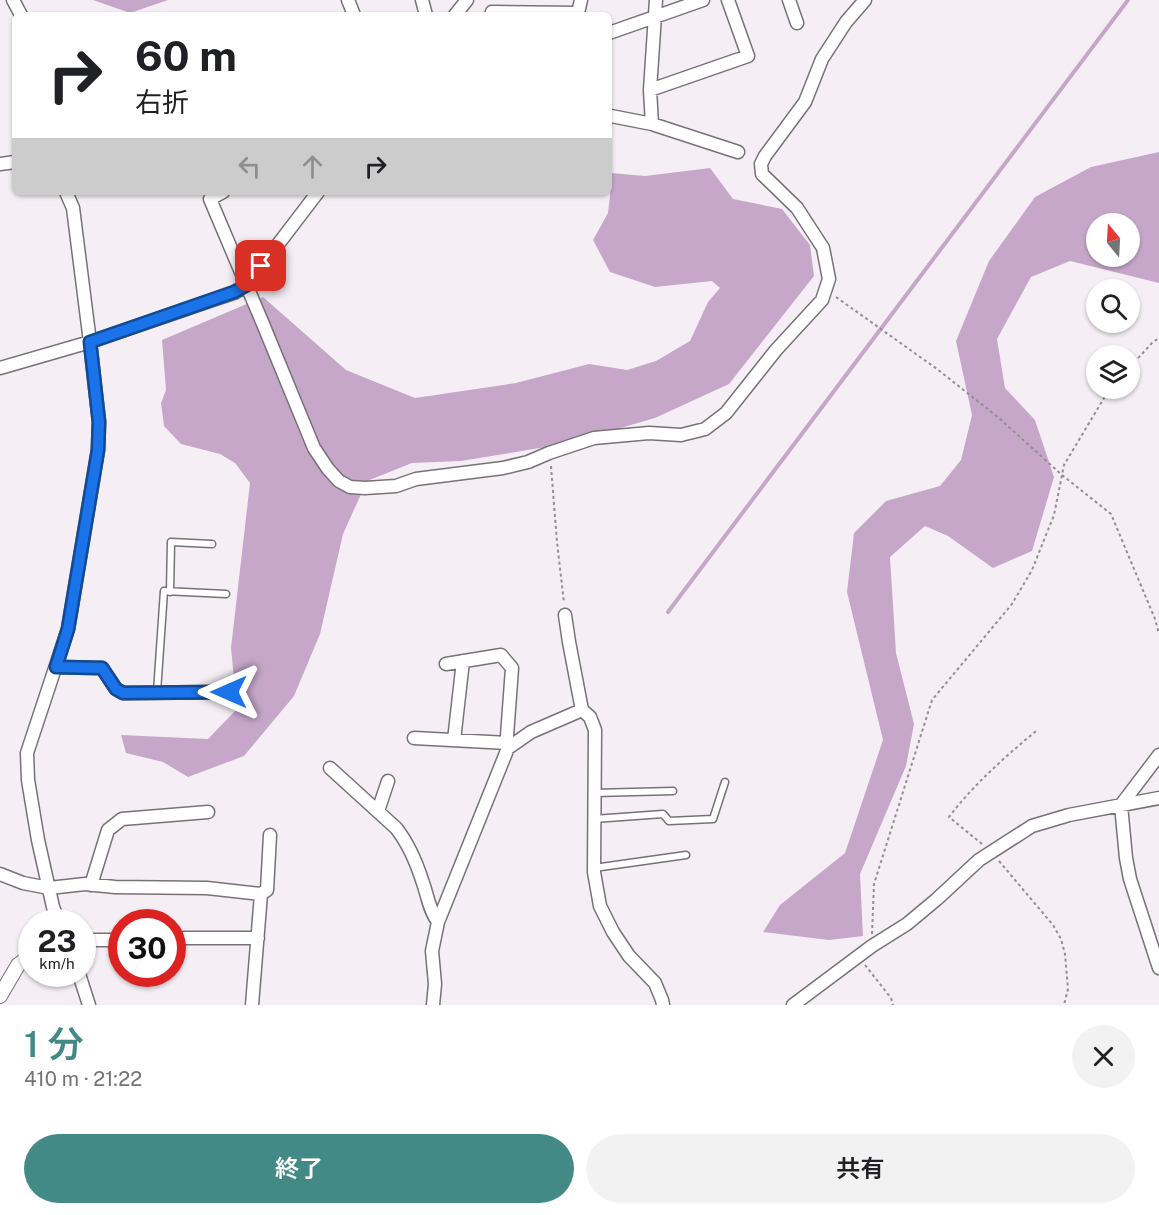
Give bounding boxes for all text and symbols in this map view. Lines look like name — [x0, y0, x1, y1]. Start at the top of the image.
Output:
text: 60 m — [135, 31, 237, 80]
icon: right — [36, 36, 114, 114]
text: 右折 — [135, 86, 189, 118]
icon: left — [233, 150, 266, 183]
icon: ahead — [296, 150, 329, 183]
icon: right — [359, 150, 392, 183]
north arrow — [1086, 213, 1140, 267]
map controls — [1086, 213, 1140, 399]
pin — [235, 240, 286, 291]
icon: arrive — [244, 249, 277, 282]
button: search — [1086, 279, 1140, 333]
button: layers — [1086, 345, 1140, 399]
position arrow — [197, 660, 261, 724]
speed limit sign: 30 — [108, 909, 186, 987]
text: 23 — [37, 923, 77, 959]
text: km/h — [39, 955, 75, 972]
text: 1 分 — [24, 1023, 83, 1065]
button: close — [1072, 1025, 1135, 1088]
text: 410 m · 21:22 — [24, 1067, 142, 1091]
button: 終了 — [24, 1134, 574, 1203]
button: 共有 — [586, 1134, 1135, 1203]

